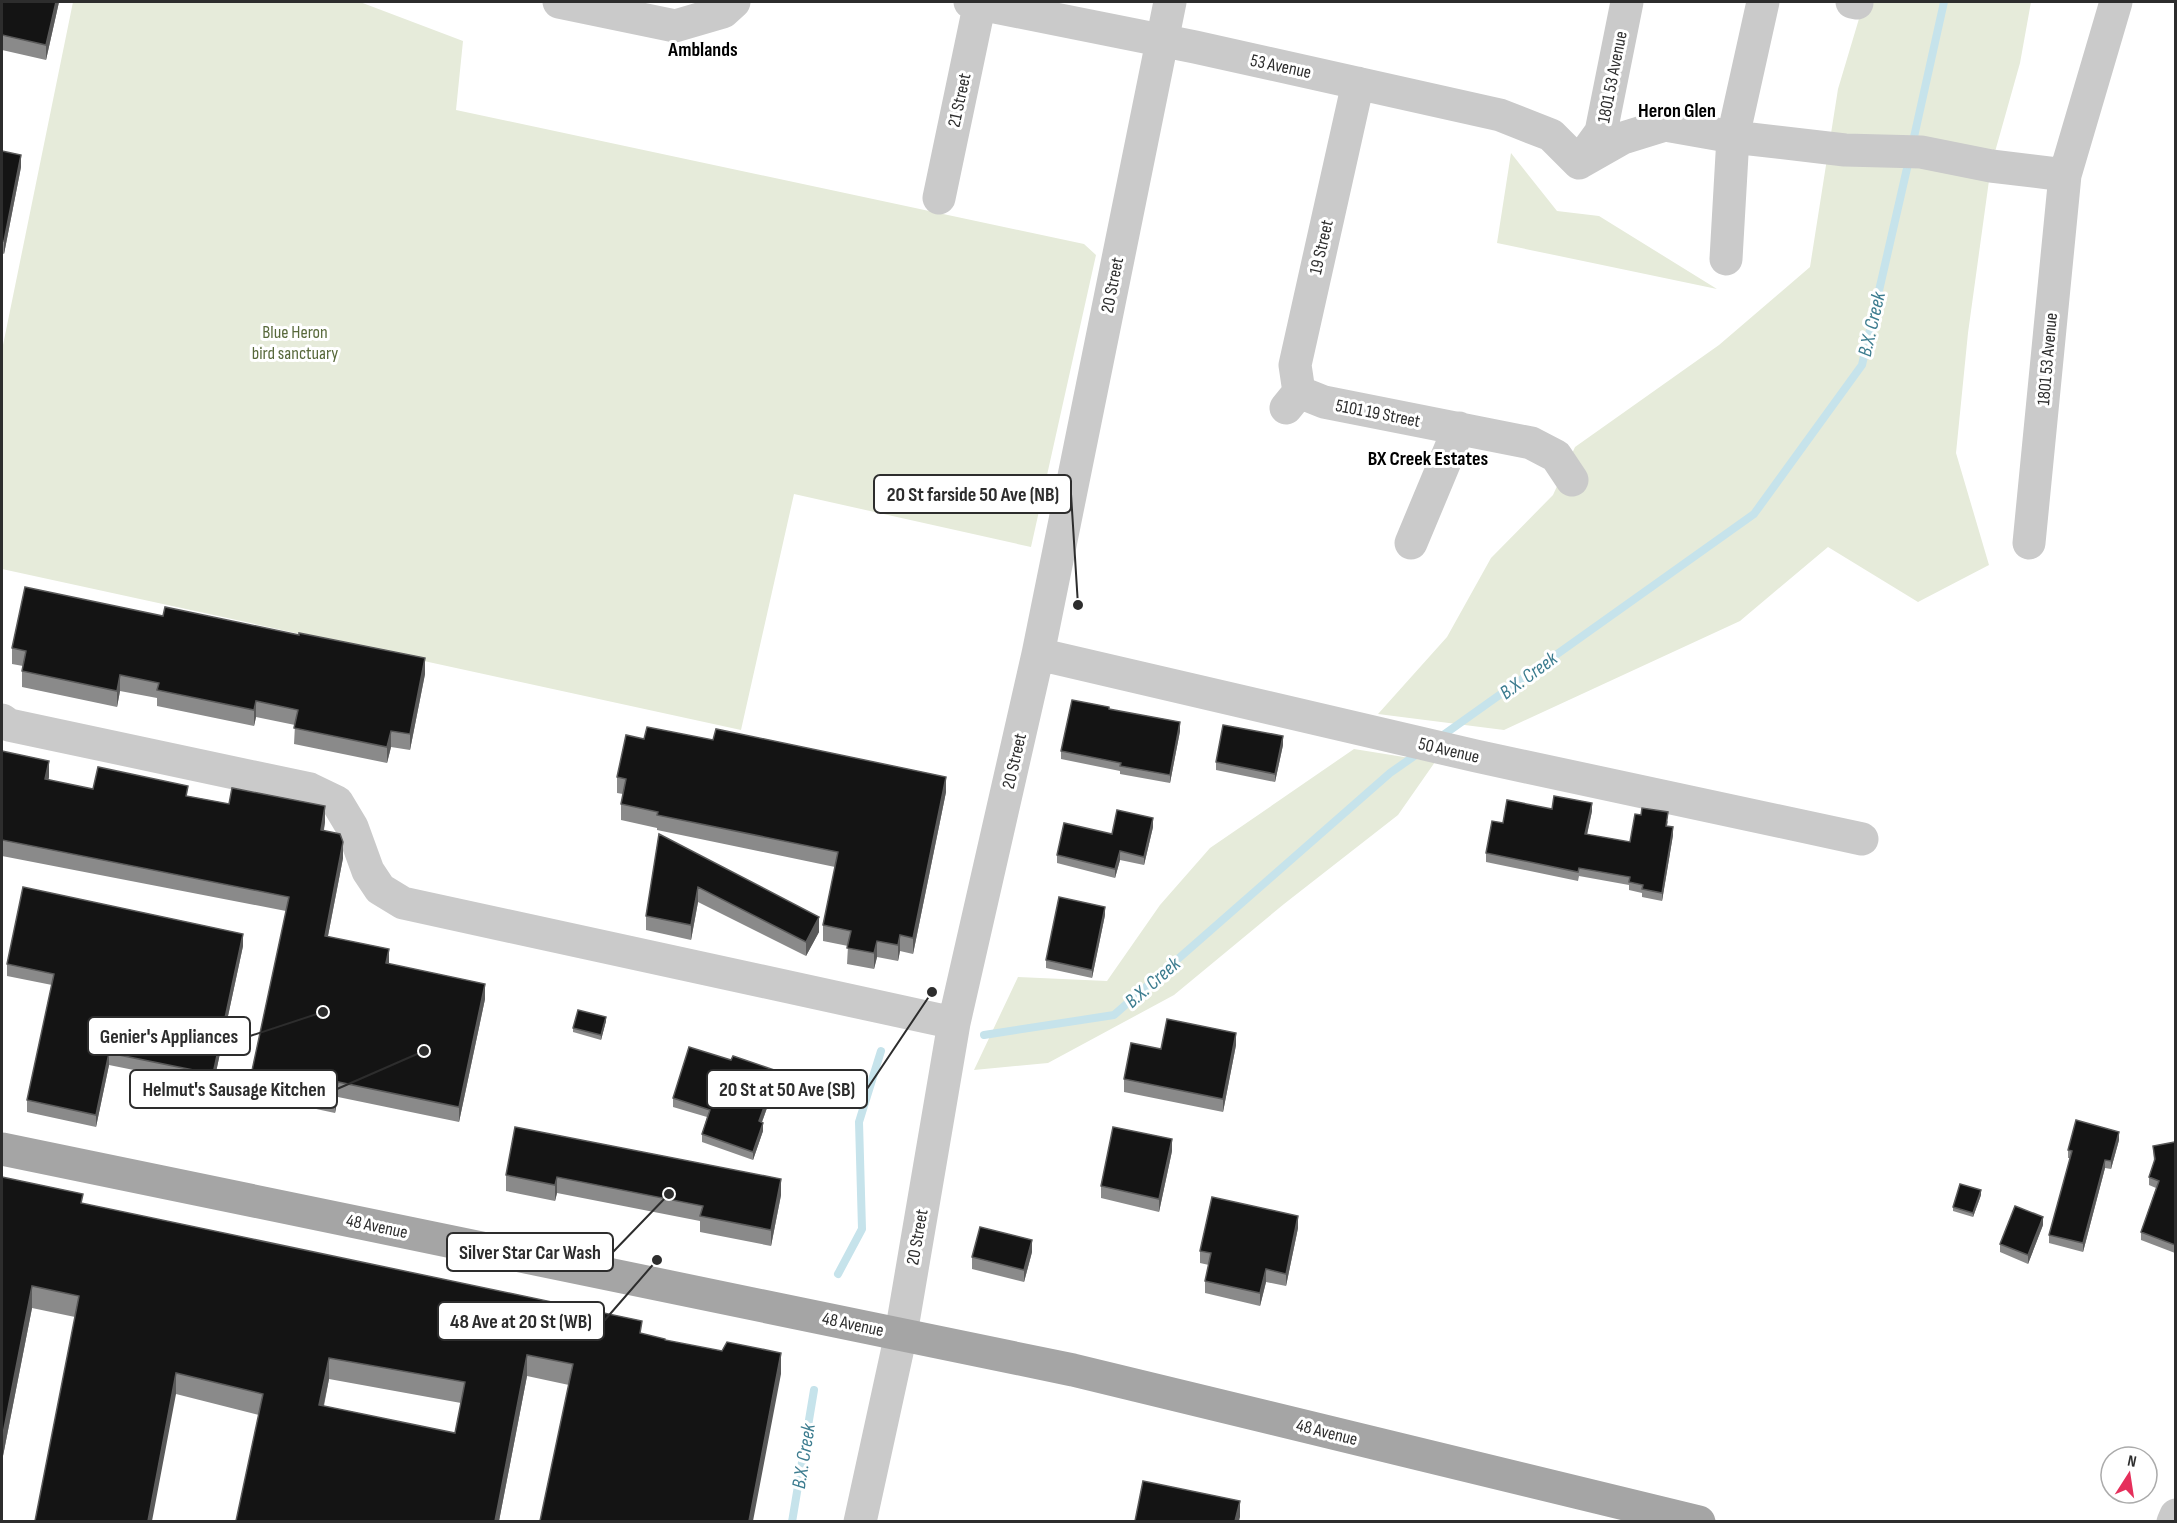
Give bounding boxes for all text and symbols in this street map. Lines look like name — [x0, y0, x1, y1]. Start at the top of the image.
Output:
street label: 1801 53 Avenue — [1593, 29, 1632, 125]
district label: Amblands — [667, 38, 738, 62]
street label: 53 Avenue — [1249, 50, 1313, 83]
street label: 21 Street — [944, 71, 976, 129]
district label: Heron Glen — [1638, 99, 1716, 123]
street label: 19 Street — [1305, 217, 1338, 276]
street label: 20 Street — [1097, 255, 1128, 315]
water label: B.X. Creek — [1853, 289, 1891, 359]
street label: 1801 53 Avenue — [2033, 312, 2062, 406]
park label: Blue Heron bird sanctuary — [252, 322, 338, 364]
street label: 5101 19 Street — [1334, 395, 1423, 432]
district label: BX Creek Estates — [1368, 447, 1489, 471]
callout: 20 St farside 50 Ave (NB) — [874, 475, 1071, 513]
text: 20 St farside 50 Ave (NB) — [887, 483, 1059, 507]
water label: B.X. Creek — [1495, 647, 1563, 705]
street label: 20 Street — [998, 731, 1031, 791]
street label: 50 Avenue — [1416, 733, 1482, 768]
water label: B.X. Creek — [1120, 952, 1186, 1013]
callout: Genier's Appliances — [88, 1017, 250, 1055]
text: Genier's Appliances — [100, 1025, 239, 1049]
callout: Helmut's Sausage Kitchen — [130, 1070, 337, 1108]
callout: 20 St at 50 Ave (SB) — [707, 1070, 867, 1108]
text: Helmut's Sausage Kitchen — [142, 1078, 326, 1102]
text: 20 St at 50 Ave (SB) — [719, 1078, 855, 1102]
street label: 20 Street — [902, 1207, 933, 1267]
street label: 48 Avenue — [344, 1210, 410, 1243]
callout: Silver Star Car Wash — [447, 1233, 613, 1271]
text: Silver Star Car Wash — [459, 1241, 601, 1265]
callout: 48 Ave at 20 St (WB) — [438, 1302, 604, 1340]
street label: 48 Avenue — [820, 1308, 886, 1341]
text: 48 Ave at 20 St (WB) — [450, 1310, 592, 1334]
street label: 48 Avenue — [1294, 1415, 1360, 1450]
water label: B.X. Creek — [787, 1421, 821, 1490]
north arrow — [2099, 1445, 2159, 1505]
text: N — [2126, 1452, 2138, 1472]

